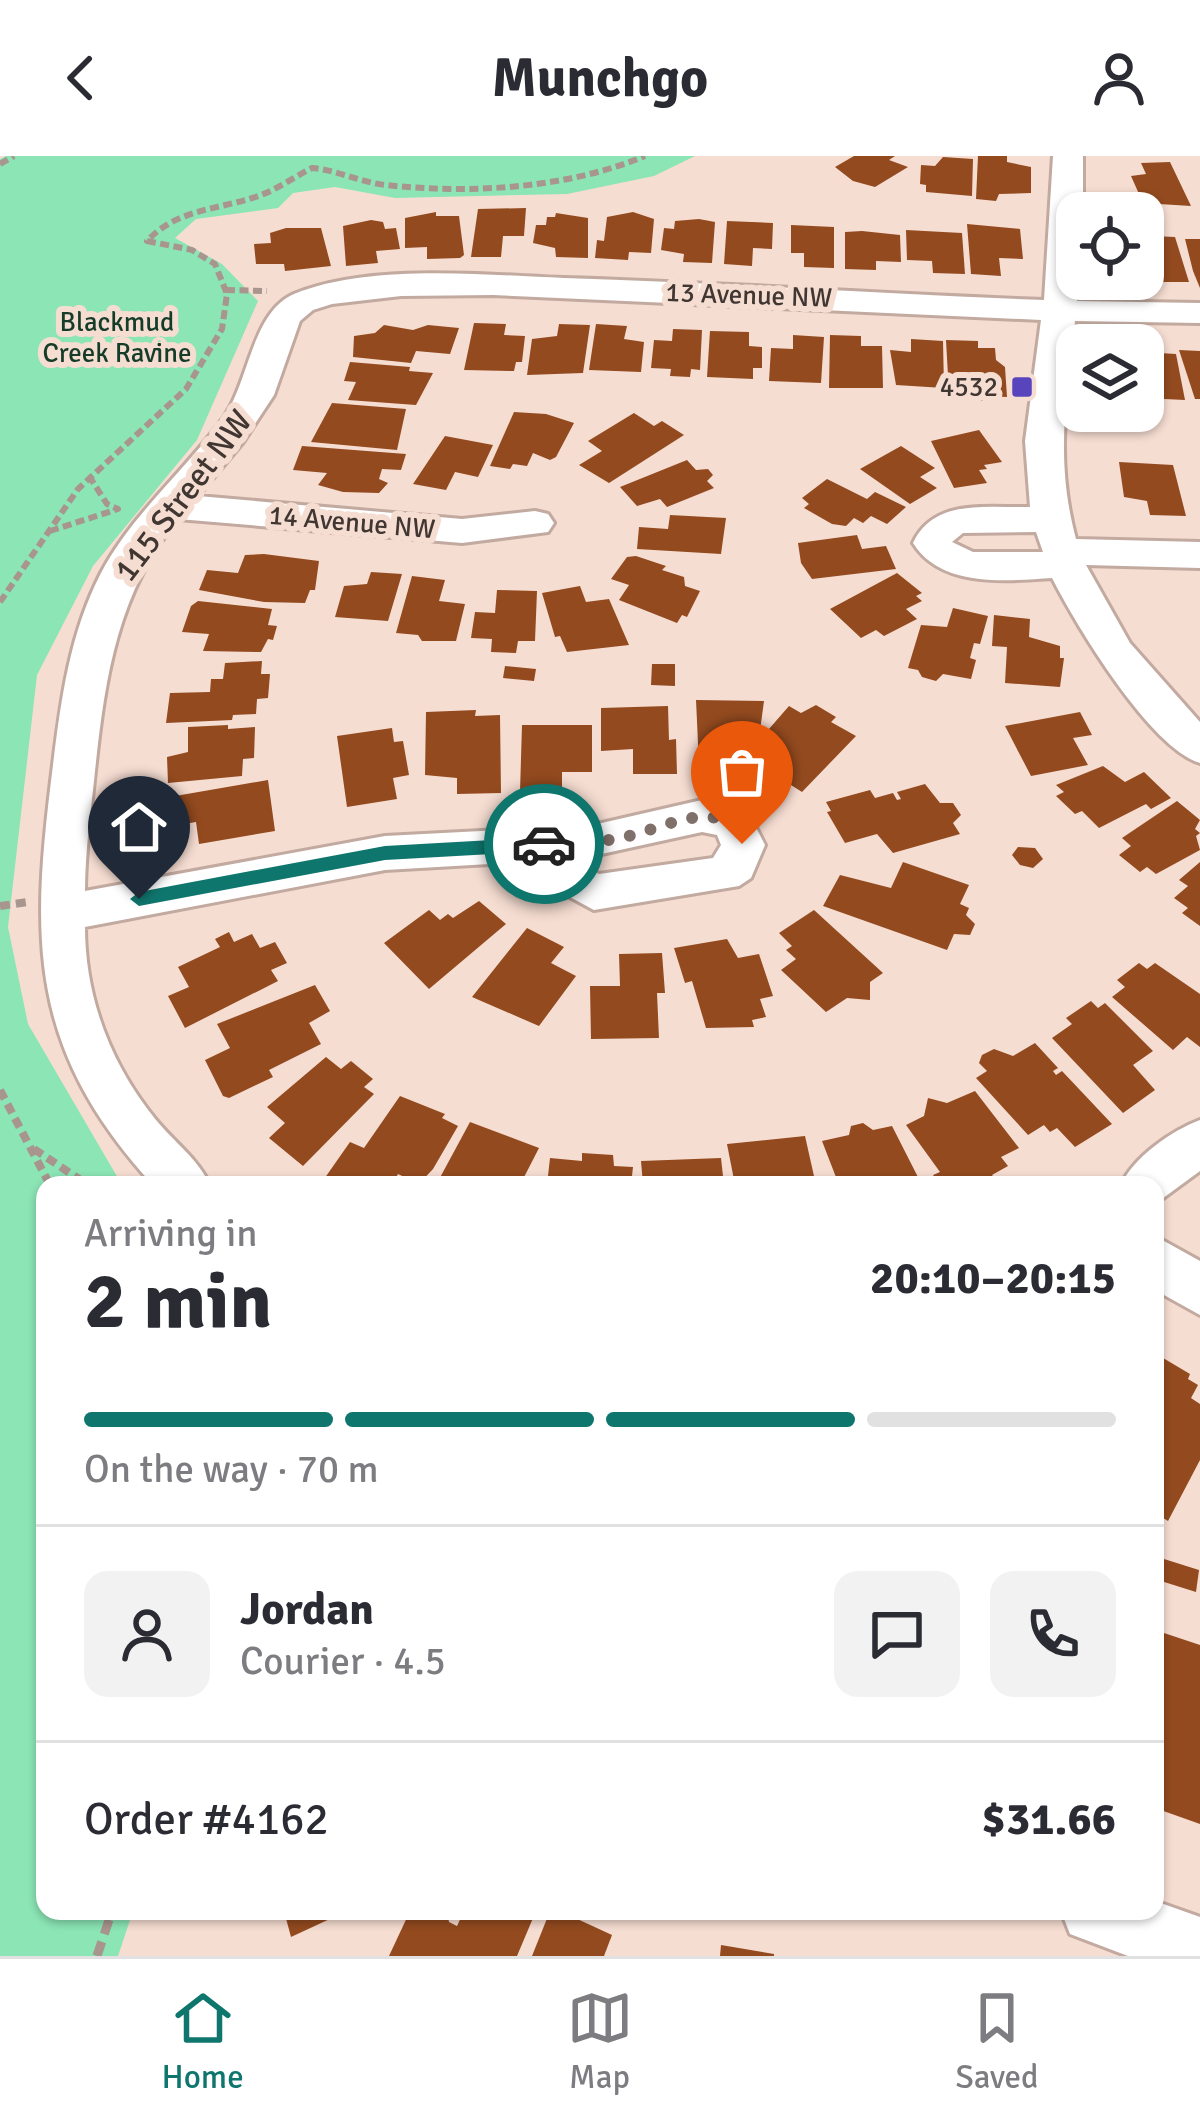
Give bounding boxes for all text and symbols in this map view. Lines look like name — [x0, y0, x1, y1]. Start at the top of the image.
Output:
icon: back — [48, 45, 114, 111]
text: Munchgo — [492, 45, 708, 112]
icon: person — [1086, 45, 1152, 111]
map controls — [1056, 192, 1164, 432]
button: locate — [1056, 192, 1164, 300]
street label: 13 Avenue NW — [665, 276, 833, 315]
park label: Blackmud Creek Ravine — [42, 306, 192, 370]
button: layers — [1056, 324, 1164, 432]
place label: 4532 — [940, 371, 998, 404]
marker: 4532 — [1009, 374, 1035, 400]
street label: 115 Street NW — [105, 402, 261, 590]
street label: 14 Avenue NW — [267, 499, 437, 546]
pin — [691, 721, 793, 844]
icon: bag — [709, 739, 775, 805]
pin — [88, 776, 190, 899]
courier — [484, 784, 604, 904]
icon: home — [106, 794, 172, 860]
icon: car — [511, 811, 577, 877]
text: Arriving in — [84, 1209, 258, 1257]
text: 20:10–20:15 — [870, 1251, 1116, 1306]
text: 2 min — [84, 1254, 272, 1350]
text: On the way · 70 m — [84, 1445, 379, 1493]
button: person — [84, 1571, 210, 1697]
button: chat — [834, 1571, 960, 1697]
button: phone — [990, 1571, 1116, 1697]
text: Jordan — [240, 1582, 374, 1637]
text: Courier · 4.5 — [240, 1637, 446, 1685]
text: Order #4162 — [84, 1792, 329, 1847]
text: $31.66 — [982, 1792, 1116, 1847]
tab: Home — [161, 1985, 244, 2098]
tab: Map — [567, 1985, 633, 2098]
tab: Saved — [955, 1985, 1039, 2098]

